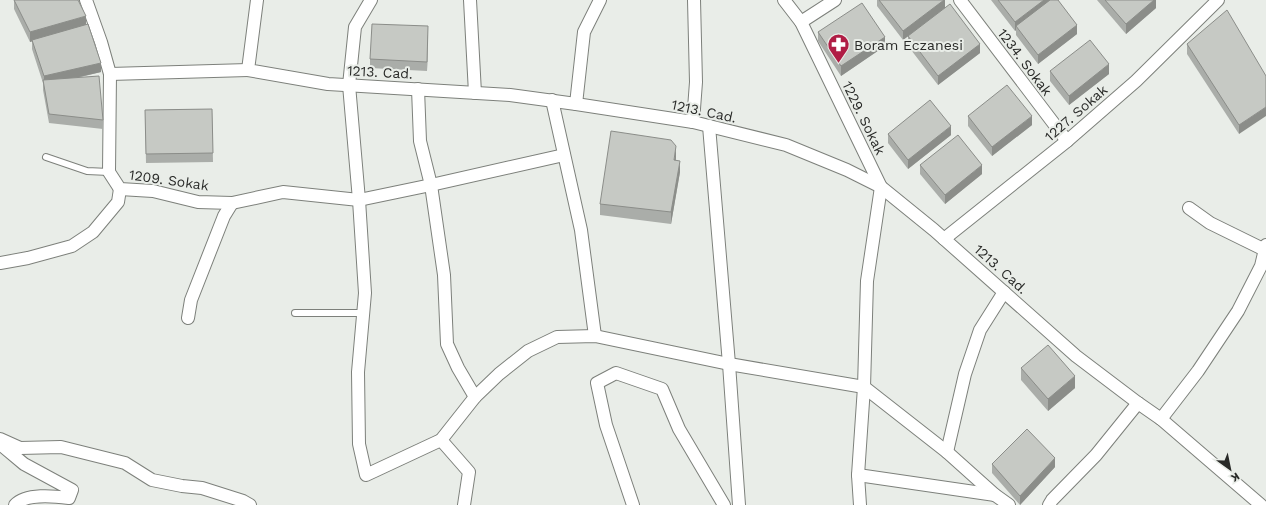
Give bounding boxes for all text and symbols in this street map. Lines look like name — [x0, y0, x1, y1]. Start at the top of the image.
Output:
street label: 1234. Sokak — [995, 25, 1055, 99]
pharmacy icon: Boram Eczanesi — [826, 32, 852, 65]
place label: Boram Eczanesi — [854, 37, 963, 53]
street label: 1213. Cad. — [347, 62, 413, 82]
street label: 1229. Sokak — [839, 79, 889, 157]
street label: 1227. Sokak — [1041, 81, 1111, 144]
street label: 1213. Cad. — [670, 96, 738, 126]
street label: 1209. Sokak — [128, 166, 210, 194]
street label: 1213. Cad. — [971, 241, 1031, 297]
north arrow — [1210, 449, 1250, 489]
text: K — [1228, 469, 1242, 485]

